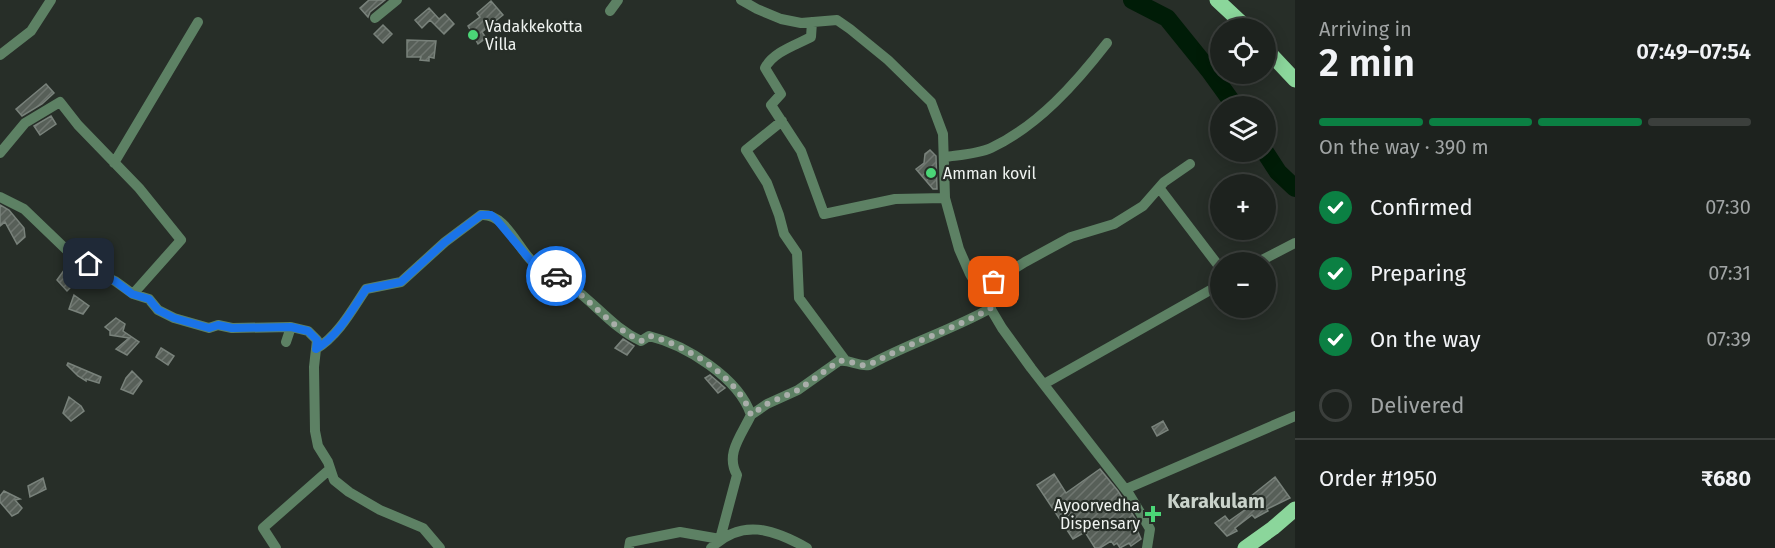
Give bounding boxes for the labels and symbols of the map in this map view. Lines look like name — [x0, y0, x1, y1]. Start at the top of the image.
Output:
place label: Vadakkekotta Villa — [485, 17, 583, 54]
marker: Vadakkekotta Villa — [466, 28, 480, 42]
place label: Amman kovil — [943, 164, 1037, 183]
marker: Amman kovil — [924, 166, 938, 180]
pin — [63, 238, 114, 289]
courier — [526, 246, 586, 306]
pin — [968, 256, 1019, 307]
district label: Karakulam — [1167, 489, 1265, 513]
place label: Ayoorvedha Dispensary — [1054, 496, 1140, 533]
marker: Ayoorvedha Dispensary — [1144, 505, 1162, 523]

